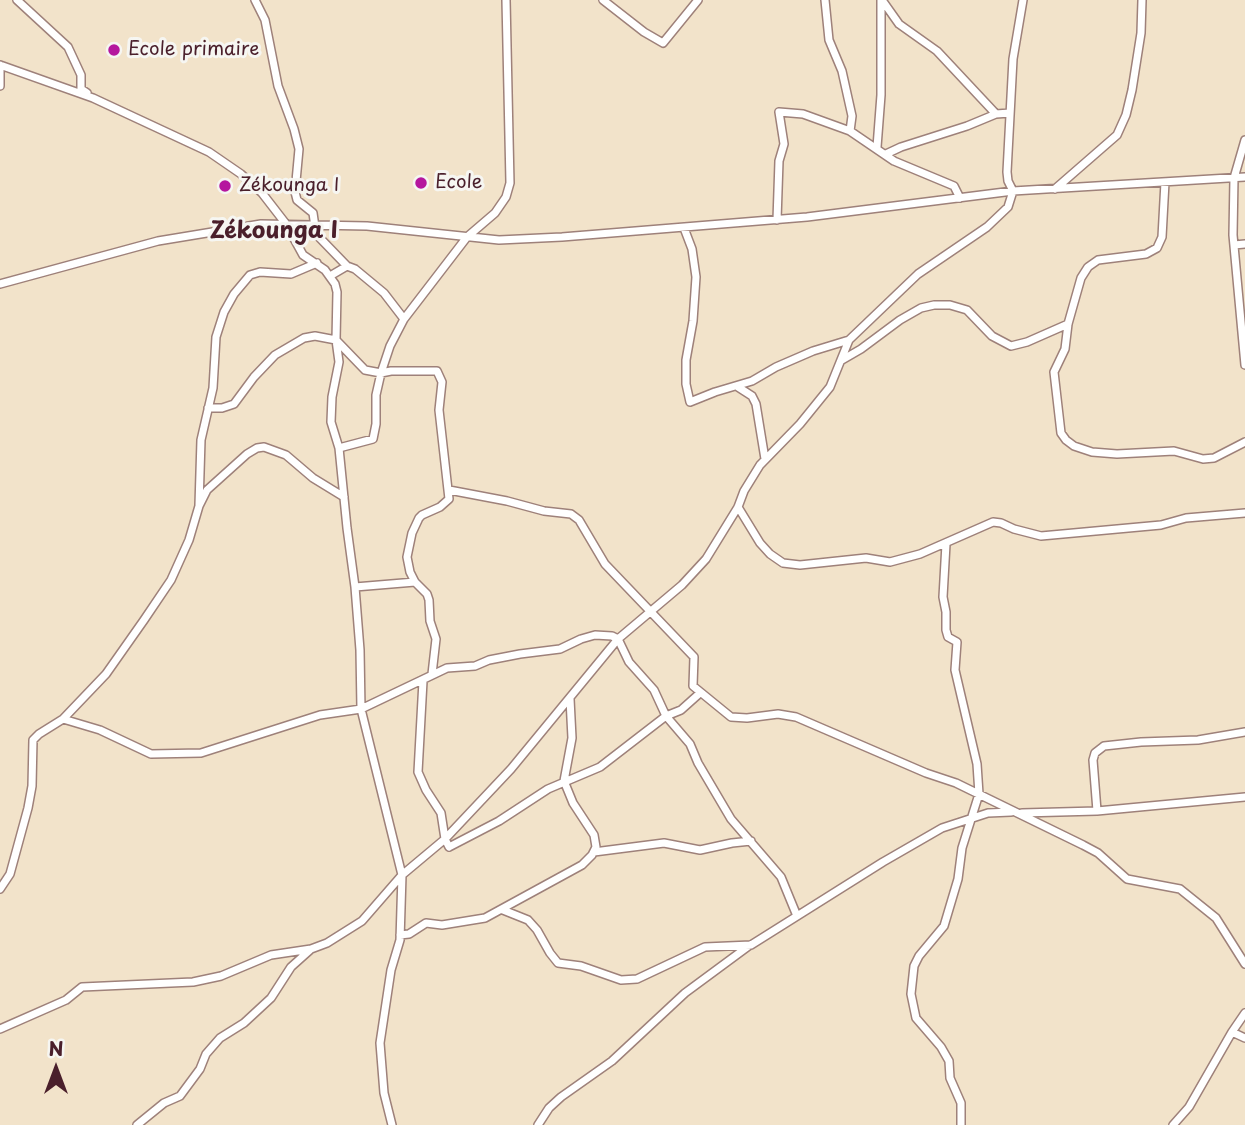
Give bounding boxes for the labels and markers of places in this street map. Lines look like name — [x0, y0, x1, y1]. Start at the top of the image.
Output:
place label: Ecole primaire — [128, 39, 259, 61]
marker: Ecole primaire — [106, 42, 122, 58]
place label: Ecole — [435, 172, 482, 194]
place label: Zékounga I — [239, 175, 340, 197]
marker: Ecole — [413, 175, 429, 191]
marker: Zékounga I — [217, 178, 233, 194]

